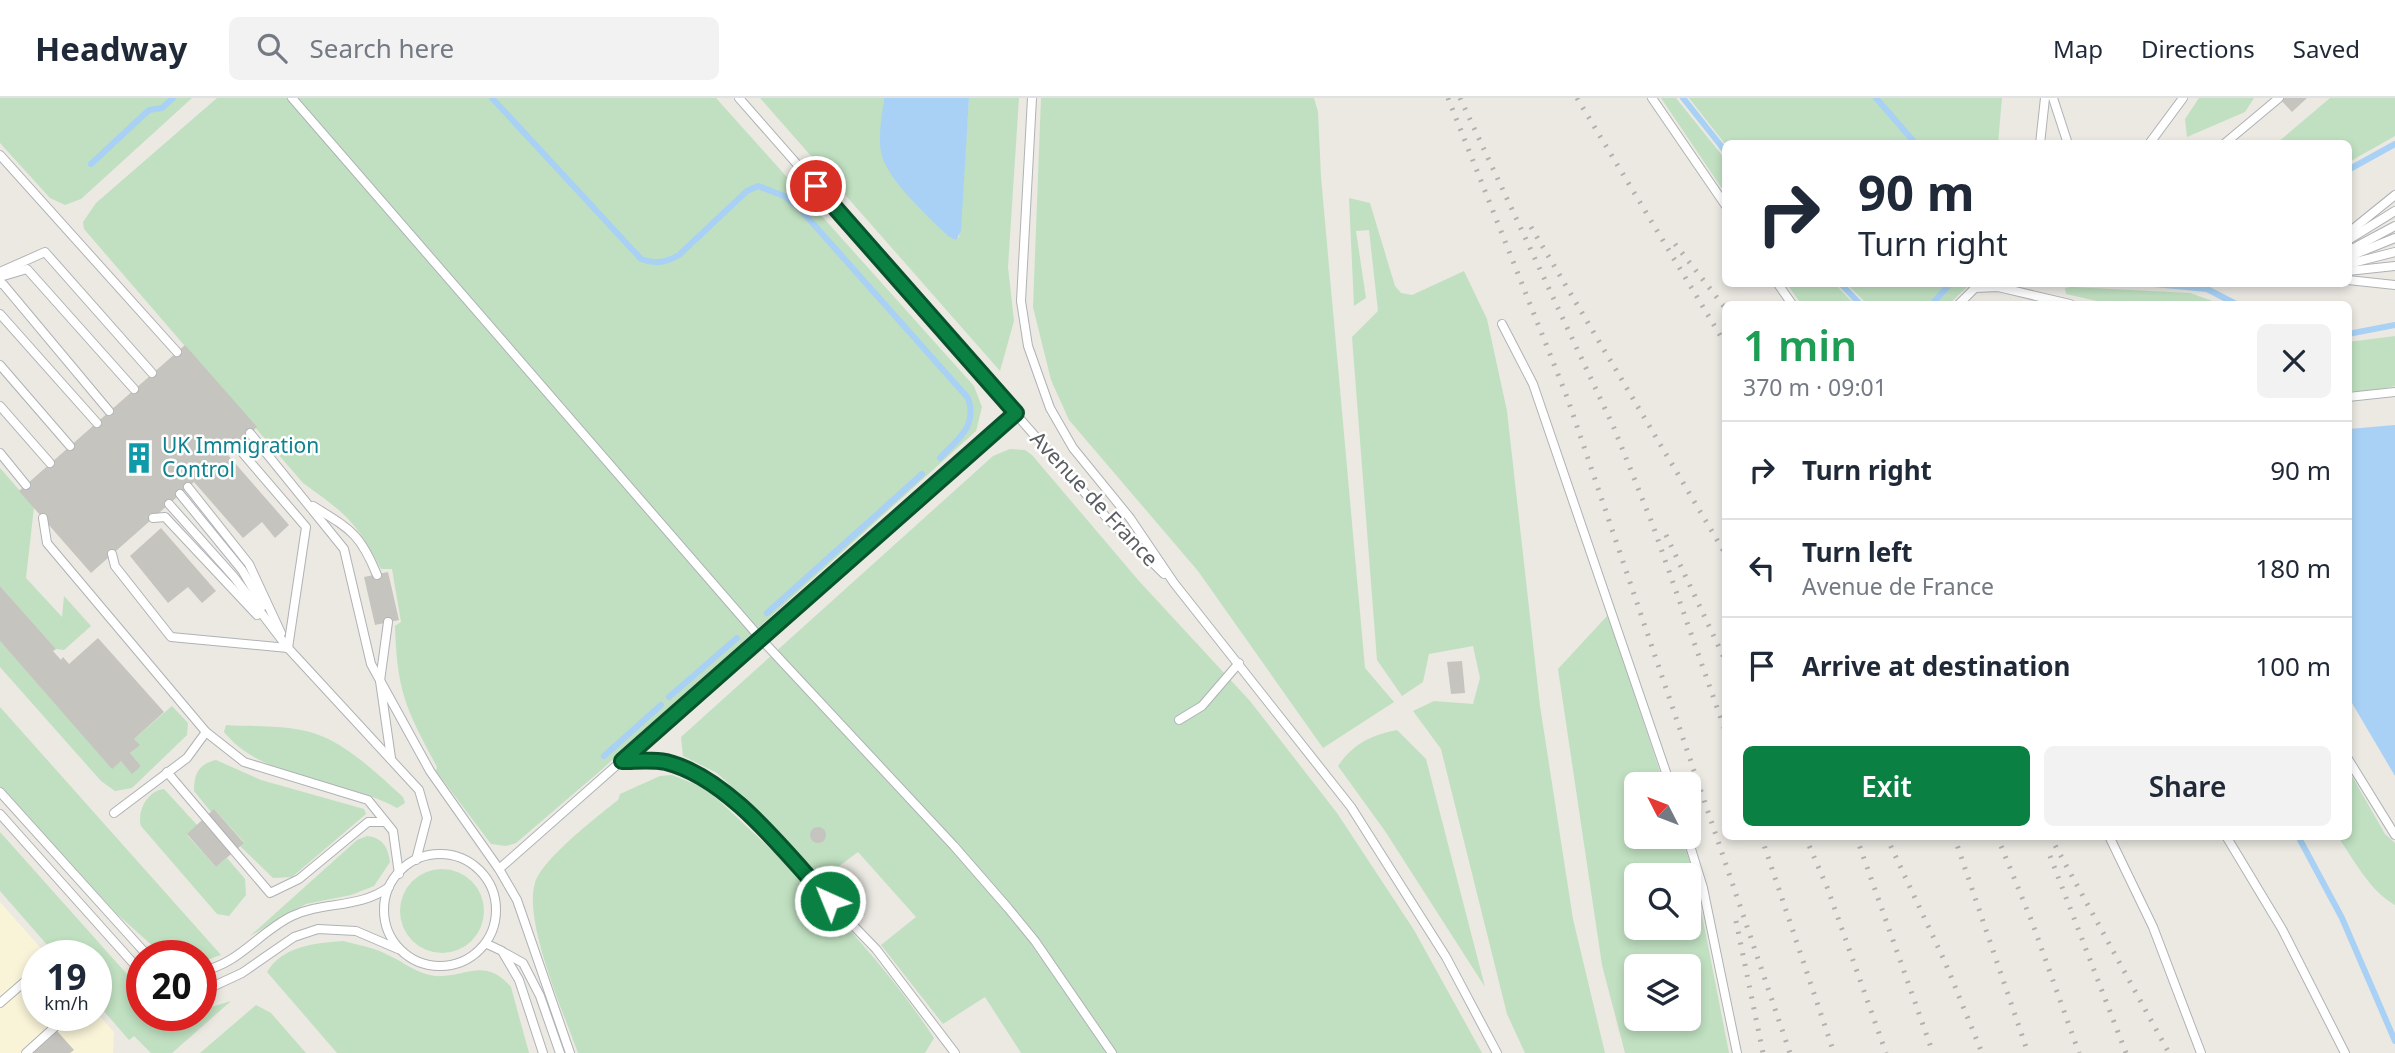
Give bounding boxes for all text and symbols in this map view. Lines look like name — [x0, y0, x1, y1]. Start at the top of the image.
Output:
search box — [229, 17, 719, 80]
text: Headway — [35, 26, 187, 71]
icon: search — [253, 29, 291, 67]
text: Search here — [309, 30, 454, 66]
text: Map — [2053, 32, 2103, 65]
text: Directions — [2141, 32, 2255, 65]
text: Saved — [2293, 32, 2360, 65]
pin — [786, 156, 846, 216]
text: 90 m — [1858, 159, 1975, 225]
icon: arrive — [797, 167, 835, 205]
icon: right — [1743, 168, 1834, 259]
text: Turn right — [1858, 222, 2008, 265]
text: 1 min — [1743, 316, 1857, 373]
button: close — [2257, 324, 2331, 398]
text: 370 m · 09:01 — [1743, 371, 1887, 403]
street label: Avenue de France — [1025, 425, 1165, 572]
place label: UK Immigration Control — [162, 431, 319, 483]
building icon: UK Immigration Control — [122, 441, 156, 475]
icon: right — [1743, 451, 1781, 489]
text: Turn right — [1802, 452, 1932, 488]
text: 90 m — [2270, 452, 2331, 488]
text: Turn left — [1802, 534, 1913, 570]
icon: left — [1743, 549, 1781, 587]
text: 180 m — [2255, 550, 2331, 586]
text: Avenue de France — [1802, 570, 1994, 602]
icon: arrive — [1743, 647, 1781, 685]
text: Arrive at destination — [1802, 648, 2071, 684]
text: 100 m — [2255, 648, 2331, 684]
button: Exit — [1743, 746, 2030, 826]
button: Share — [2044, 746, 2331, 826]
north arrow — [1624, 772, 1701, 849]
map controls — [1624, 772, 1701, 1031]
button: search — [1624, 863, 1701, 940]
position arrow — [793, 864, 867, 938]
speed limit sign: 20 — [126, 940, 217, 1031]
text: 19 — [46, 953, 87, 1000]
button: layers — [1624, 954, 1701, 1031]
text: km/h — [44, 991, 89, 1015]

